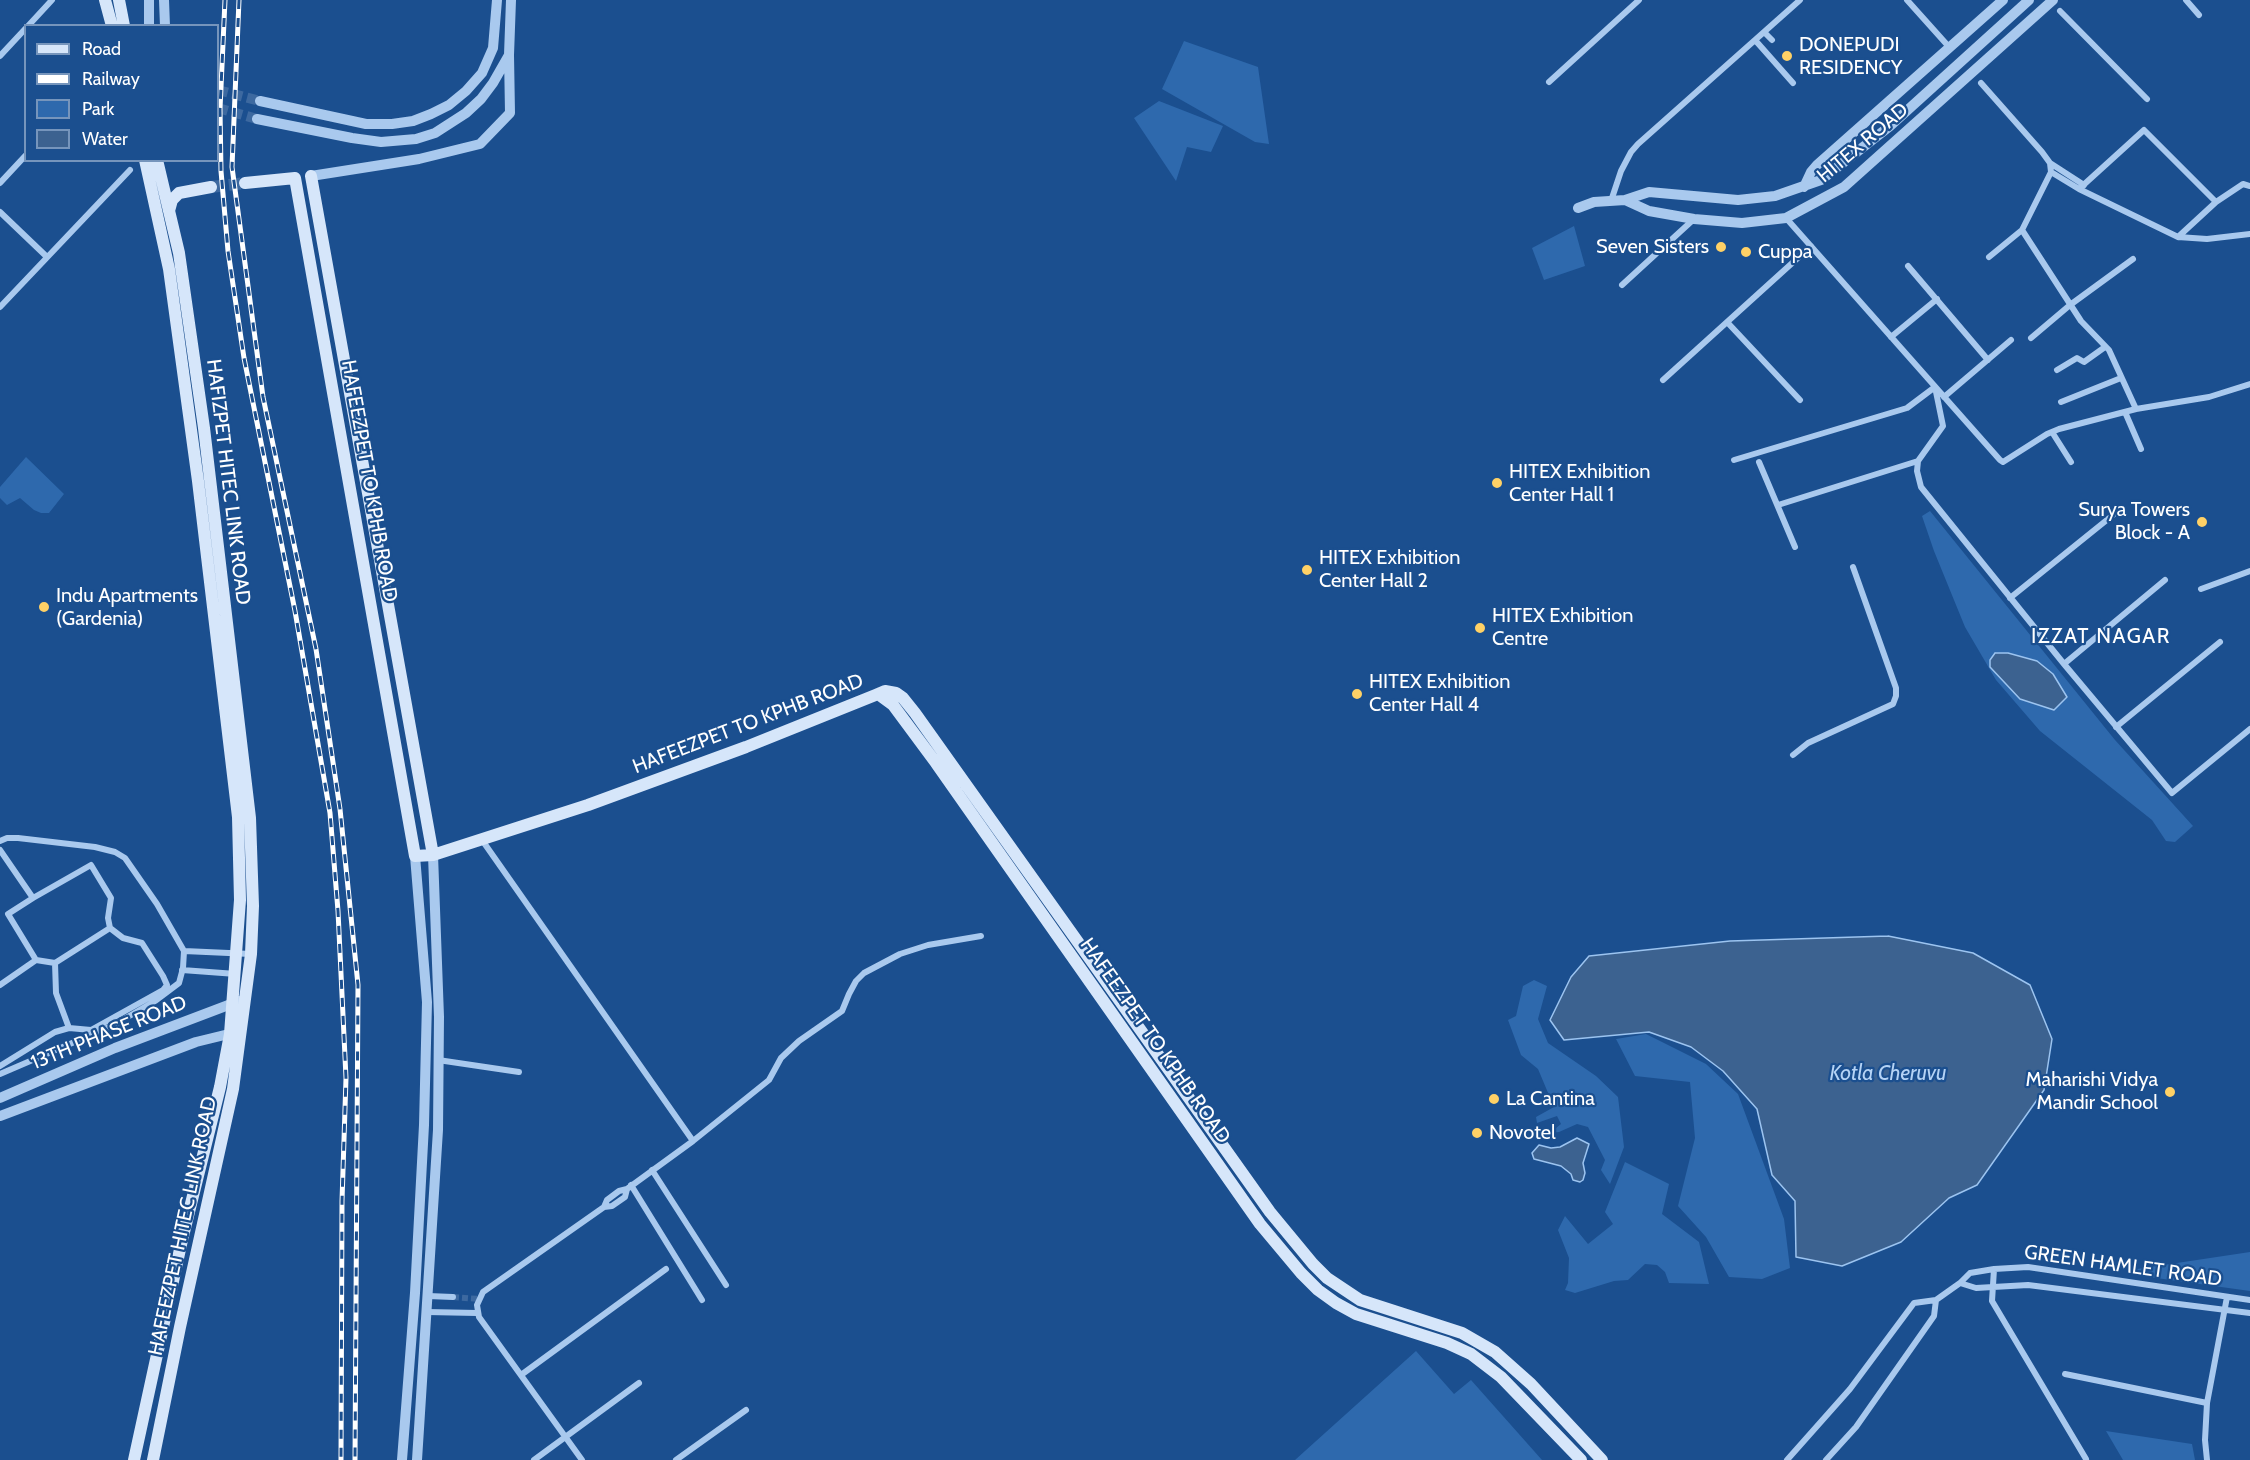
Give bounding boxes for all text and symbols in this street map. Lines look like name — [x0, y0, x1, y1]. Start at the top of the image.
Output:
legend — [24, 24, 219, 162]
place label: DONEPUDI RESIDENCY — [1799, 33, 1902, 80]
text: Road — [82, 38, 121, 60]
marker: DONEPUDI RESIDENCY — [1780, 49, 1794, 63]
text: Railway — [82, 68, 140, 90]
text: Park — [82, 98, 114, 120]
street label: HITEX ROAD — [1813, 98, 1913, 188]
text: Water — [82, 128, 128, 150]
place label: Seven Sisters — [1596, 235, 1709, 259]
marker: Seven Sisters — [1714, 240, 1728, 254]
place label: Cuppa — [1758, 240, 1812, 264]
marker: Cuppa — [1739, 245, 1753, 259]
street label: HAFIZPET HITEC LINK ROAD — [201, 358, 255, 606]
street label: HAFEEZPET TO KPHB ROAD — [336, 358, 402, 604]
place label: HITEX Exhibition Center Hall 1 — [1509, 460, 1650, 507]
marker: HITEX Exhibition Center Hall 1 — [1490, 476, 1504, 490]
place label: Surya Towers Block - A — [2078, 498, 2190, 545]
marker: Surya Towers Block - A — [2195, 515, 2209, 529]
place label: HITEX Exhibition Center Hall 2 — [1319, 546, 1460, 593]
marker: HITEX Exhibition Center Hall 2 — [1300, 563, 1314, 577]
place label: Indu Apartments (Gardenia) — [56, 584, 198, 631]
marker: Indu Apartments (Gardenia) — [37, 600, 51, 614]
place label: HITEX Exhibition Centre — [1492, 604, 1633, 651]
marker: HITEX Exhibition Centre — [1473, 621, 1487, 635]
district label: IZZAT NAGAR — [2031, 624, 2171, 650]
street label: HAFEEZPET TO KPHB ROAD — [629, 669, 867, 779]
place label: HITEX Exhibition Center Hall 4 — [1369, 670, 1510, 717]
marker: HITEX Exhibition Center Hall 4 — [1350, 687, 1364, 701]
street label: HAFEEZPET TO KPHB ROAD — [1075, 934, 1235, 1148]
street label: 13TH PHASE ROAD — [28, 991, 190, 1075]
water label: Kotla Cheruvu — [1830, 1061, 1946, 1087]
place label: Maharishi Vidya Mandir School — [2025, 1068, 2158, 1115]
marker: Maharishi Vidya Mandir School — [2163, 1085, 2177, 1099]
place label: La Cantina — [1506, 1087, 1595, 1111]
marker: La Cantina — [1487, 1092, 1501, 1106]
street label: HAFEEZPET HITEC LINK ROAD — [144, 1094, 222, 1358]
place label: Novotel — [1489, 1121, 1556, 1145]
marker: Novotel — [1470, 1126, 1484, 1140]
street label: GREEN HAMLET ROAD — [2023, 1240, 2223, 1292]

